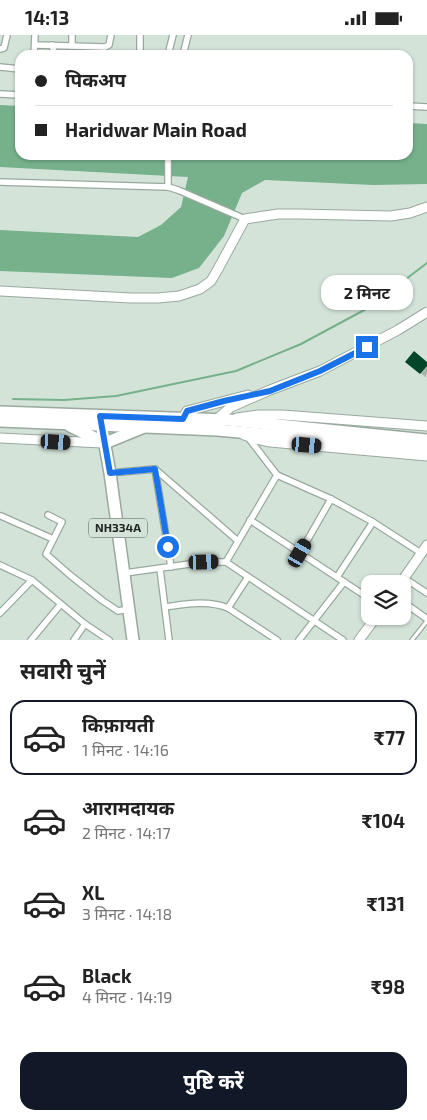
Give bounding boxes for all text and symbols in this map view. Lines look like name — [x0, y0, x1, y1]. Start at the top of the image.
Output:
text: 14:13 — [25, 6, 69, 29]
text: पिकअप — [65, 68, 126, 91]
text: Haridwar Main Road — [65, 118, 247, 141]
callout: 2 मिनट — [321, 275, 413, 309]
text: 2 मिनट — [344, 283, 390, 302]
route end — [356, 336, 378, 358]
car — [40, 434, 71, 450]
car — [291, 436, 322, 454]
road number: NH334A — [89, 518, 147, 537]
route start — [157, 536, 179, 558]
car — [286, 536, 313, 570]
car — [188, 554, 219, 570]
map controls — [361, 575, 411, 625]
button: layers — [361, 575, 411, 625]
text: सवारी चुनें — [20, 657, 106, 683]
text: किफ़ायती — [82, 713, 154, 736]
icon: car — [22, 715, 67, 760]
text: ₹77 — [374, 726, 405, 749]
text: 1 मिनट · 14:16 — [82, 740, 169, 759]
text: आरामदायक — [82, 796, 174, 819]
icon: car — [22, 798, 67, 843]
text: ₹104 — [361, 809, 405, 832]
text: 2 मिनट · 14:17 — [82, 823, 171, 842]
icon: car — [22, 881, 67, 926]
text: XL — [82, 881, 104, 904]
text: ₹131 — [367, 892, 405, 915]
text: 3 मिनट · 14:18 — [82, 904, 172, 923]
icon: car — [22, 964, 67, 1009]
text: Black — [82, 964, 132, 987]
text: ₹98 — [371, 975, 405, 998]
text: 4 मिनट · 14:19 — [82, 987, 172, 1006]
button: पुष्टि करें — [20, 1052, 407, 1110]

